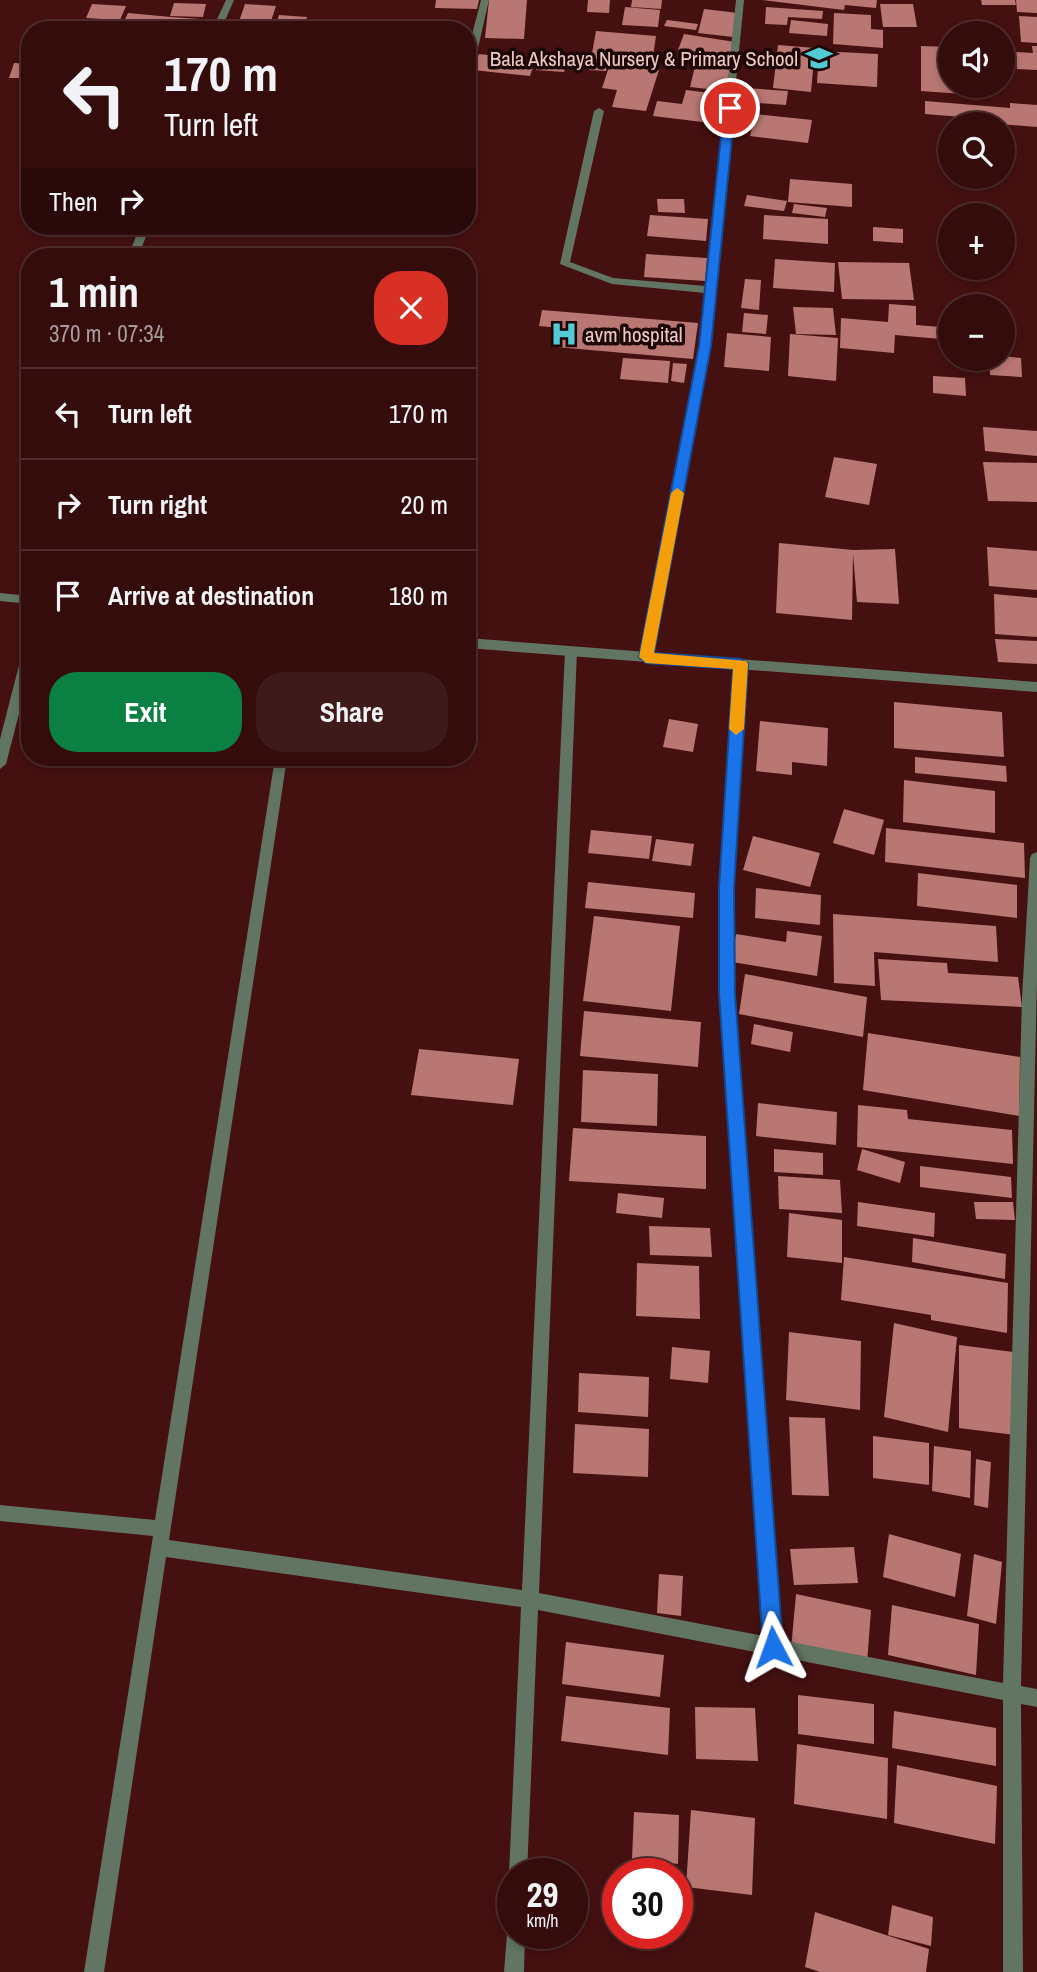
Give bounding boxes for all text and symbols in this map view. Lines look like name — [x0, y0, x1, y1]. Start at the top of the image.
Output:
map controls — [938, 21, 1015, 371]
button: sound — [938, 21, 1015, 98]
text: 170 m — [164, 40, 278, 106]
school or university icon: Bala Akshaya Nursery & Primary School — [804, 43, 834, 73]
place label: Bala Akshaya Nursery & Primary School — [490, 44, 798, 73]
icon: left — [49, 49, 140, 140]
pin — [700, 78, 760, 138]
icon: arrive — [711, 89, 749, 127]
text: Turn left — [164, 103, 258, 146]
button: search — [938, 112, 1015, 189]
icon: right — [112, 182, 150, 220]
text: Then — [49, 184, 98, 219]
button: + — [938, 203, 1015, 280]
text: 1 min — [49, 264, 139, 320]
button: close — [374, 271, 448, 345]
button: − — [938, 294, 1015, 371]
text: 370 m · 07:34 — [49, 318, 164, 349]
hospital icon: avm hospital — [549, 319, 579, 349]
place label: avm hospital — [585, 320, 683, 349]
icon: left — [49, 395, 87, 433]
text: Turn left — [108, 396, 192, 431]
text: 170 m — [389, 396, 448, 431]
icon: right — [49, 486, 87, 524]
text: Turn right — [108, 487, 207, 522]
text: 20 m — [401, 487, 448, 522]
icon: arrive — [49, 577, 87, 615]
text: Arrive at destination — [108, 578, 314, 613]
text: 180 m — [389, 578, 448, 613]
button: Exit — [49, 672, 242, 752]
button: Share — [256, 672, 448, 752]
position arrow — [736, 1610, 810, 1684]
speed limit sign: 30 — [602, 1858, 693, 1949]
text: 29 — [527, 1871, 558, 1918]
text: km/h — [527, 1908, 559, 1933]

